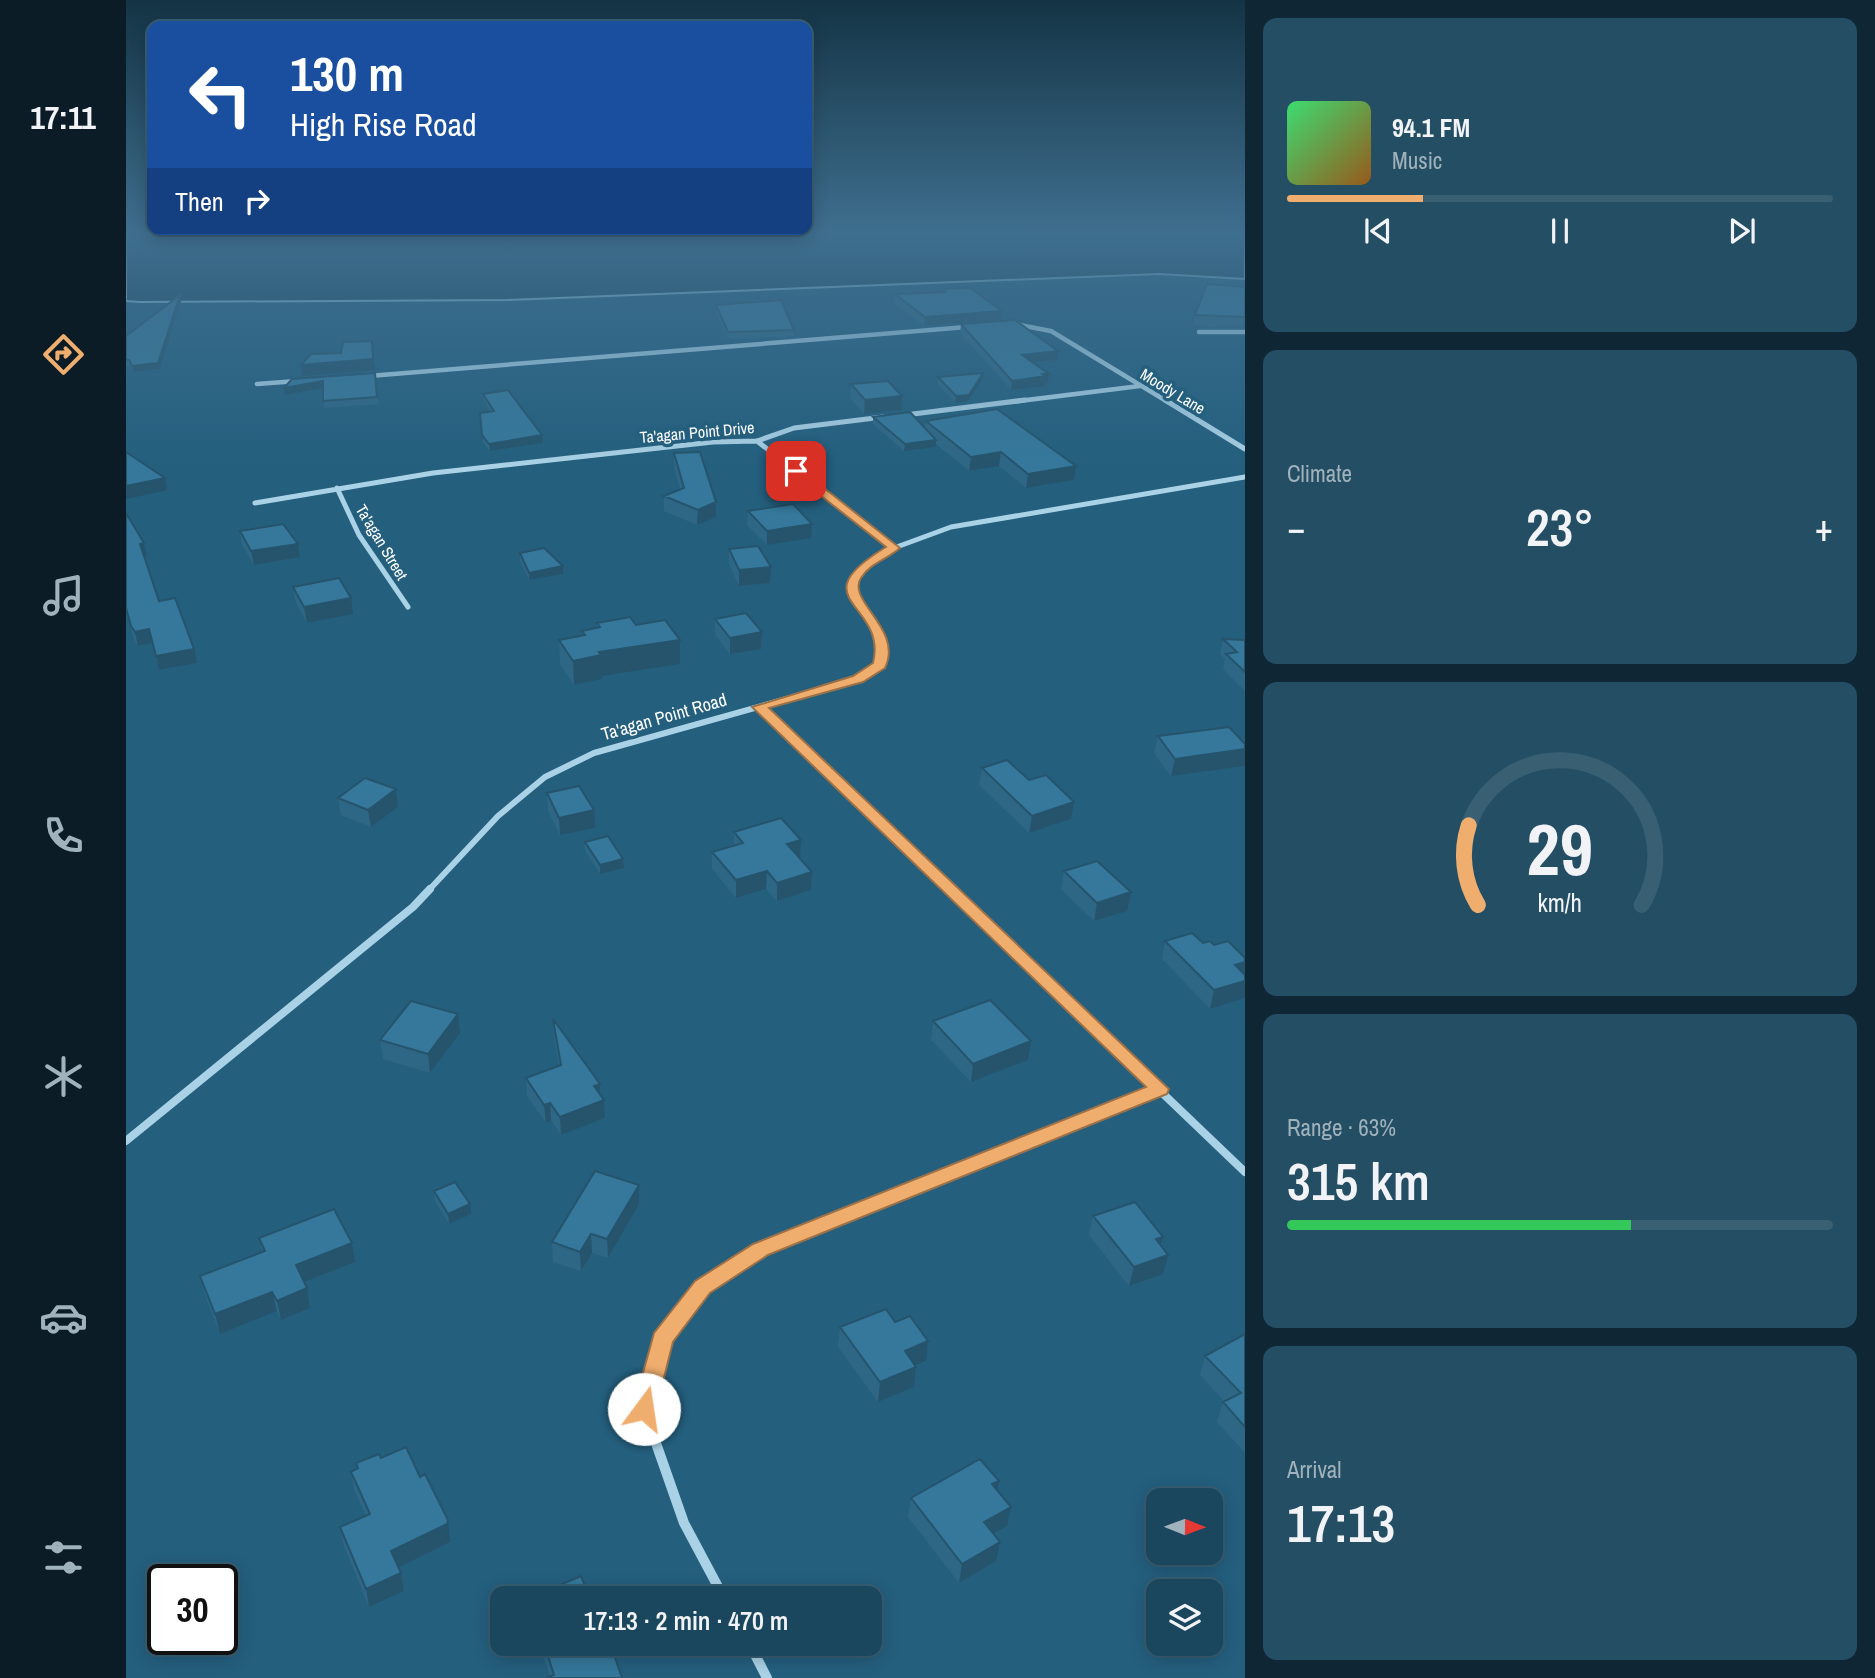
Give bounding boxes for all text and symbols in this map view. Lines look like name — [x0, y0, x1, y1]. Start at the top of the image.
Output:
text: 130 m — [290, 40, 404, 106]
icon: left — [175, 49, 266, 140]
text: 17:11 — [30, 96, 96, 139]
text: High Rise Road — [290, 103, 477, 146]
text: 94.1 FM — [1392, 110, 1470, 145]
text: Music — [1392, 145, 1442, 176]
icon: right — [238, 182, 276, 220]
text: Then — [175, 184, 224, 219]
icon: previous — [1359, 212, 1397, 250]
icon: pause — [1541, 212, 1579, 250]
icon: next — [1723, 212, 1761, 250]
icon: directions — [39, 330, 88, 379]
street label: Moody Lane — [1136, 363, 1210, 419]
street label: Ta'agan Point Drive — [639, 416, 755, 448]
pin — [766, 441, 826, 501]
icon: arrive — [777, 452, 815, 490]
text: Climate — [1287, 458, 1352, 489]
text: 23° — [1526, 492, 1594, 562]
street label: Ta'agan Street — [351, 500, 413, 584]
text: − — [1287, 502, 1305, 553]
text: + — [1815, 502, 1833, 553]
icon: music — [39, 571, 88, 620]
street label: Ta'agan Point Road — [598, 687, 730, 746]
text: 29 — [1527, 800, 1593, 898]
icon: phone — [39, 811, 88, 860]
text: km/h — [1538, 886, 1582, 920]
icon: climate — [39, 1052, 88, 1101]
text: Range · 63% — [1287, 1112, 1396, 1143]
text: 315 km — [1287, 1146, 1430, 1216]
icon: car — [39, 1293, 88, 1342]
position arrow — [607, 1372, 681, 1446]
text: Arrival — [1287, 1454, 1342, 1485]
north arrow — [1146, 1488, 1223, 1564]
map controls — [1146, 1488, 1223, 1656]
text: 17:13 — [1287, 1488, 1395, 1558]
icon: filters — [39, 1533, 88, 1582]
speed limit sign: 30 — [147, 1564, 238, 1655]
button: layers — [1146, 1579, 1223, 1656]
text: 17:13 · 2 min · 470 m — [584, 1603, 788, 1638]

